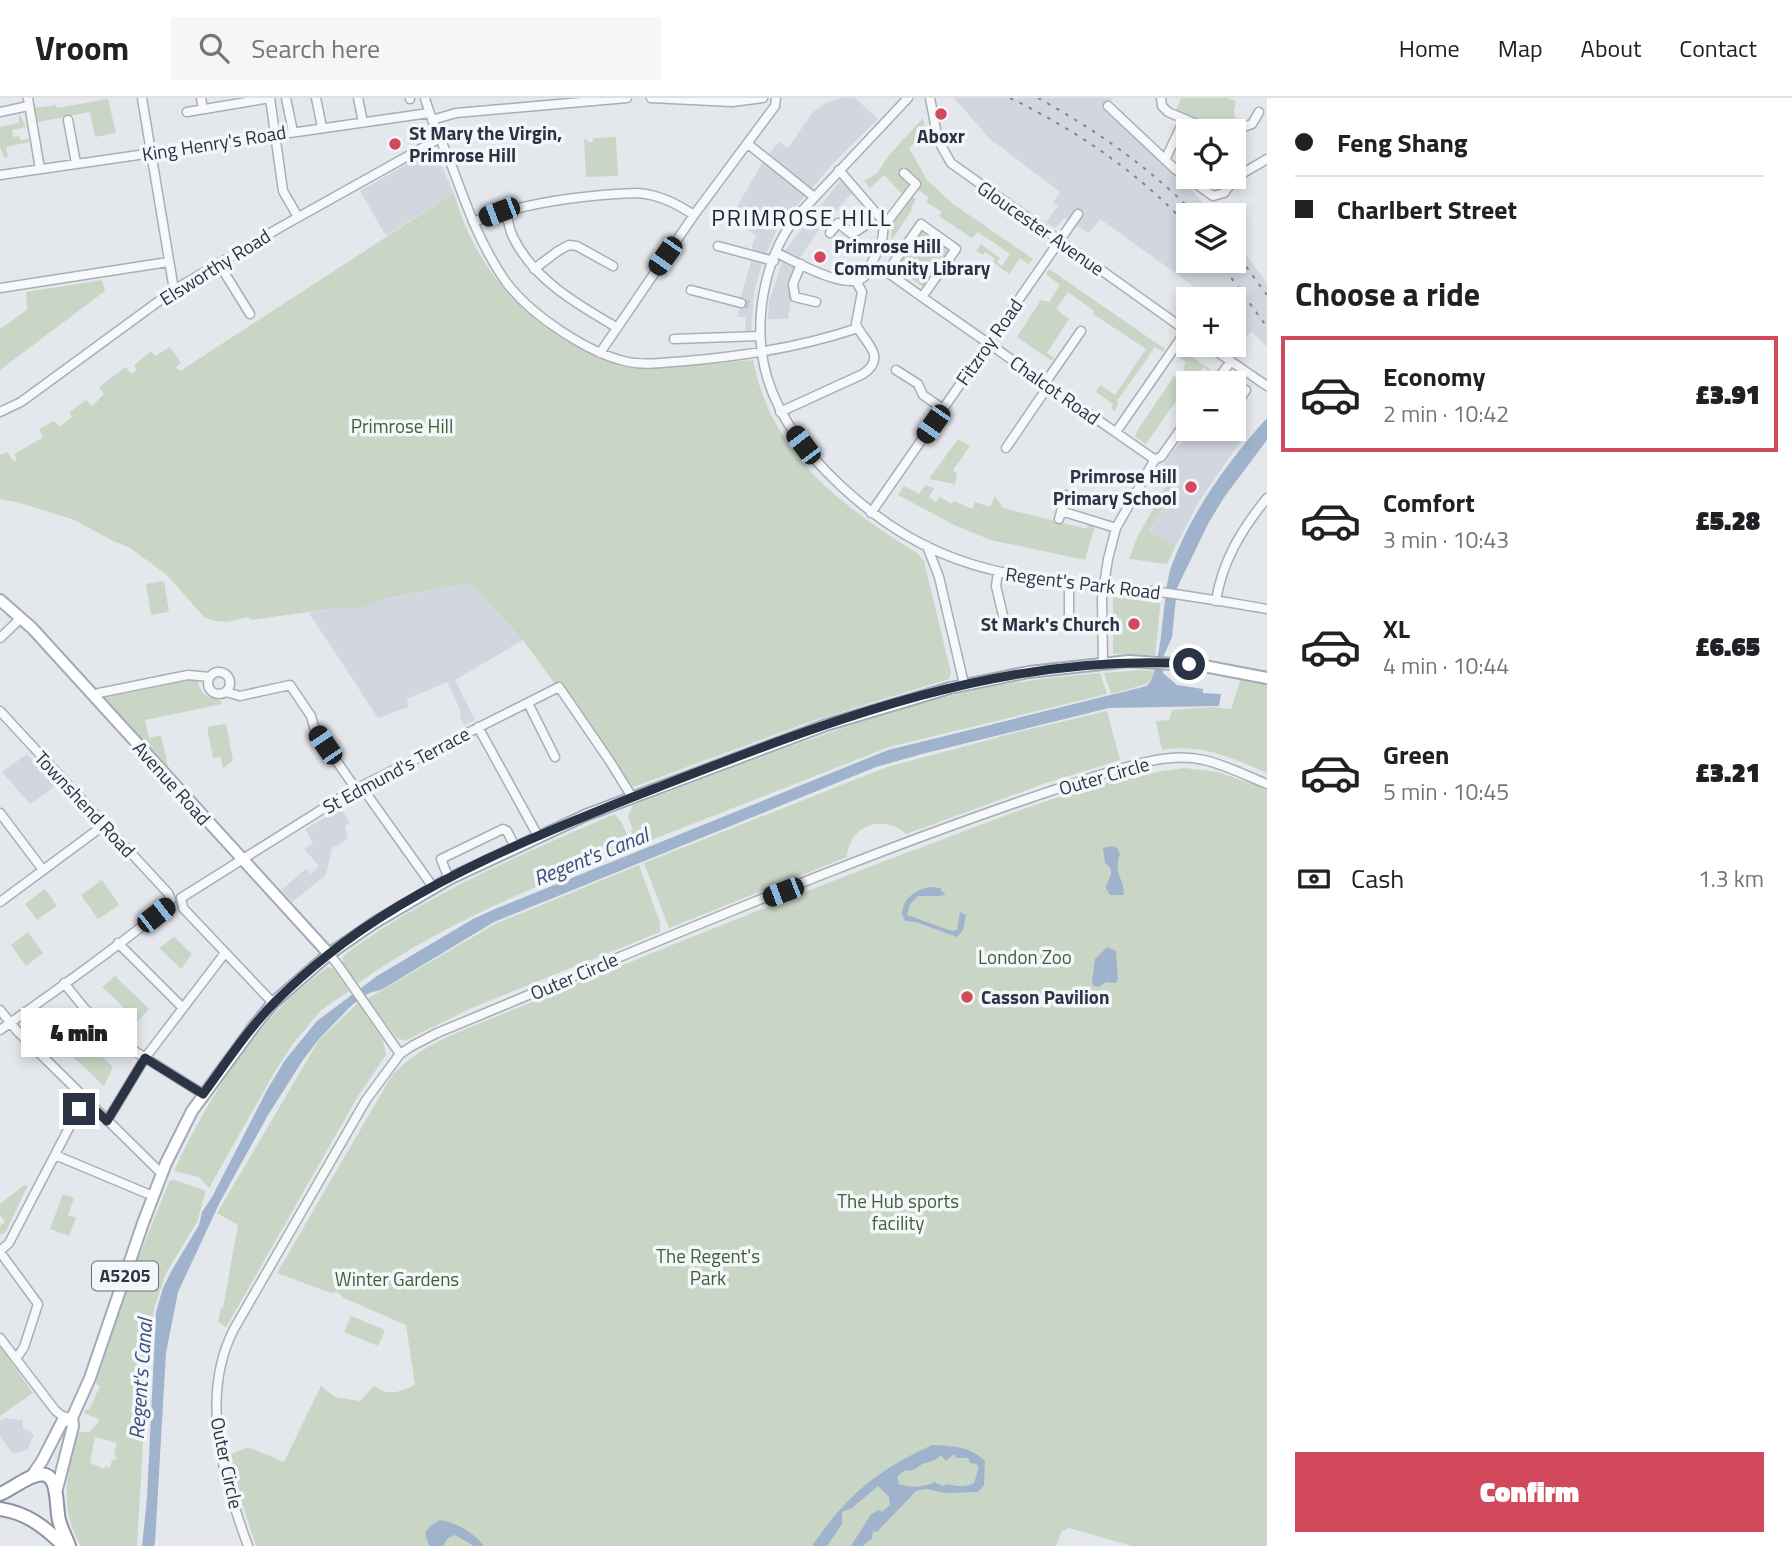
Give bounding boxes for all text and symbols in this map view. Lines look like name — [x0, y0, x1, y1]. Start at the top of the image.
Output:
search box — [171, 17, 661, 80]
text: Vroom — [35, 23, 129, 73]
icon: search — [195, 29, 233, 67]
text: Search here — [251, 29, 380, 68]
text: Home — [1399, 30, 1460, 66]
text: Map — [1498, 30, 1543, 66]
text: About — [1581, 30, 1641, 66]
text: Contact — [1679, 30, 1757, 66]
marker: Aboxr — [933, 106, 949, 122]
street label: King Henry's Road — [140, 117, 288, 168]
place label: St Mary the Virgin, Primrose Hill — [409, 118, 562, 169]
map controls — [1176, 119, 1246, 441]
button: locate — [1176, 119, 1246, 189]
place label: Aboxr — [917, 121, 965, 150]
text: Feng Shang — [1337, 123, 1468, 162]
marker: St Mary the Virgin, Primrose Hill — [387, 136, 403, 152]
street label: Gloucester Avenue — [972, 173, 1111, 282]
text: Charlbert Street — [1337, 190, 1517, 229]
car — [476, 195, 523, 229]
district label: PRIMROSE HILL — [711, 200, 893, 235]
button: layers — [1176, 203, 1246, 273]
street label: Elsworthy Road — [154, 221, 276, 312]
place label: Primrose Hill Community Library — [834, 231, 991, 282]
car — [645, 233, 686, 279]
marker: Primrose Hill Community Library — [812, 249, 828, 265]
text: Choose a ride — [1295, 270, 1480, 318]
button: + — [1176, 287, 1246, 357]
street label: Fitzroy Road — [948, 292, 1029, 391]
street label: Chalcot Road — [1004, 348, 1106, 431]
text: Economy — [1383, 357, 1485, 396]
icon: car — [1299, 363, 1362, 426]
button: − — [1176, 371, 1246, 441]
text: £3.91 — [1695, 375, 1760, 414]
text: 2 min · 10:42 — [1383, 396, 1509, 431]
car — [913, 401, 954, 447]
park label: Primrose Hill — [351, 411, 453, 440]
car — [782, 422, 825, 468]
place label: Primrose Hill Primary School — [1053, 461, 1177, 512]
marker: Primrose Hill Primary School — [1183, 479, 1199, 495]
text: Comfort — [1383, 483, 1475, 522]
icon: car — [1299, 489, 1362, 552]
text: £5.28 — [1695, 501, 1760, 540]
text: 3 min · 10:43 — [1383, 522, 1509, 557]
street label: Regent's Park Road — [1004, 559, 1162, 606]
place label: St Mark's Church — [981, 609, 1120, 638]
text: XL — [1383, 609, 1410, 648]
icon: car — [1299, 615, 1362, 678]
marker: St Mark's Church — [1126, 616, 1142, 632]
text: £6.65 — [1695, 627, 1760, 666]
route start — [1173, 648, 1205, 680]
text: 4 min · 10:44 — [1383, 648, 1509, 683]
street label: St Edmund's Terrace — [317, 719, 474, 821]
car — [305, 722, 346, 768]
street label: Avenue Road — [127, 734, 218, 831]
text: Green — [1383, 735, 1449, 774]
icon: car — [1299, 741, 1362, 804]
street label: Townshend Road — [28, 744, 143, 864]
street label: Outer Circle — [1055, 749, 1152, 802]
text: £3.21 — [1695, 753, 1760, 792]
text: 5 min · 10:45 — [1383, 774, 1509, 809]
water label: Regent's Canal — [528, 818, 655, 894]
text: Cash — [1351, 859, 1404, 898]
icon: cash — [1295, 860, 1333, 898]
text: 1.3 km — [1698, 861, 1764, 896]
car — [760, 875, 807, 909]
car — [133, 894, 180, 936]
park label: London Zoo — [978, 942, 1072, 971]
street label: Outer Circle — [525, 944, 622, 1007]
place label: Casson Pavilion — [981, 982, 1109, 1011]
marker: Casson Pavilion — [959, 989, 975, 1005]
callout: 4 min — [21, 1007, 137, 1056]
text: 4 min — [50, 1015, 108, 1050]
route end — [63, 1093, 95, 1125]
park label: The Hub sports facility — [837, 1186, 959, 1237]
park label: The Regent's Park — [656, 1241, 760, 1292]
road number: A5205 — [92, 1261, 158, 1290]
park label: Winter Gardens — [335, 1264, 459, 1293]
water label: Regent's Canal — [120, 1315, 160, 1441]
street label: Outer Circle — [204, 1414, 251, 1511]
button: Confirm — [1295, 1452, 1764, 1532]

